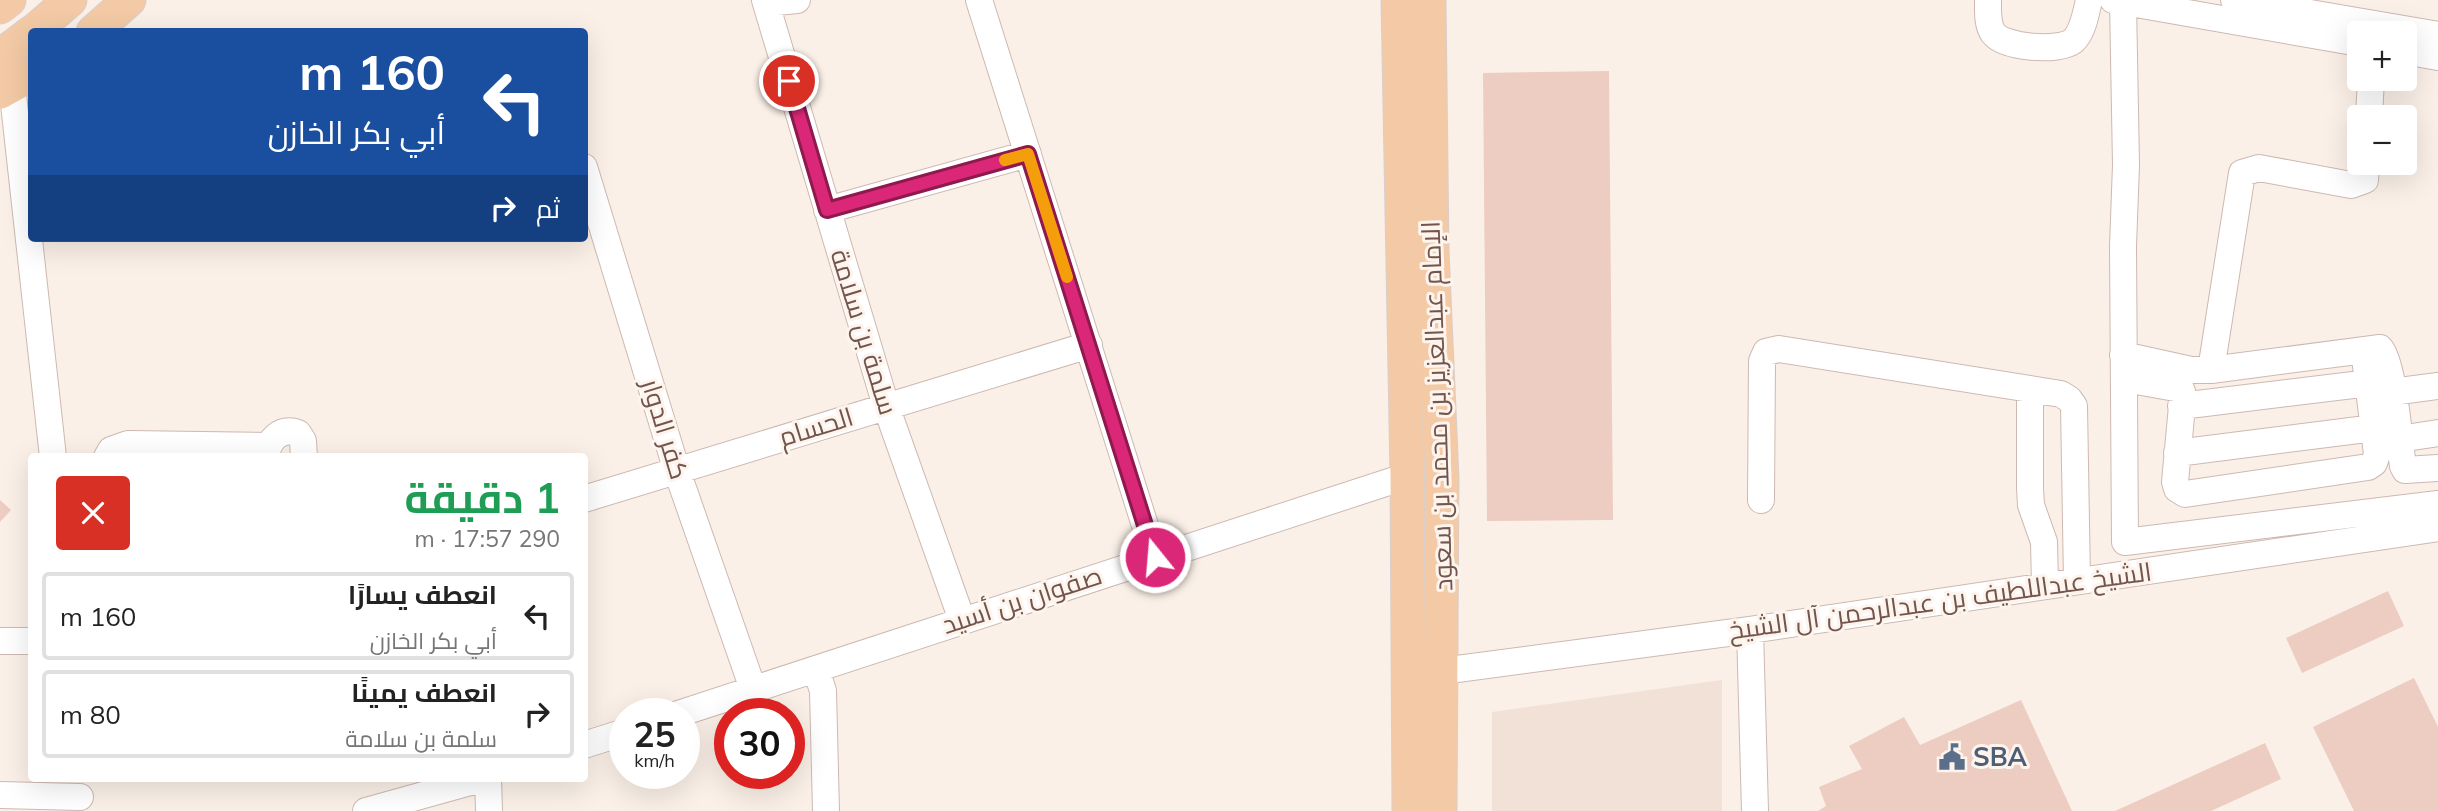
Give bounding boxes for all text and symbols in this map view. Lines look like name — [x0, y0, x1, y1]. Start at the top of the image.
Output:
map controls — [2347, 21, 2417, 175]
button: + — [2347, 21, 2417, 91]
text: 160 m — [299, 41, 445, 102]
pin — [759, 51, 819, 111]
icon: left — [469, 56, 560, 147]
icon: arrive — [770, 62, 808, 100]
button: − — [2347, 105, 2417, 175]
text: أبي بكر الخازن — [268, 112, 445, 152]
icon: right — [484, 189, 522, 227]
text: ثم — [536, 192, 560, 225]
street label: الإمام عبدالعزيز بن محمد بن سعود — [1414, 220, 1461, 592]
street label: سلمة بن سلامة — [824, 245, 905, 419]
street label: كفر الدوار — [634, 373, 696, 483]
street label: الحسام — [775, 400, 858, 455]
text: 1 دقيقة — [405, 471, 560, 524]
button: close — [56, 476, 130, 550]
position arrow — [1118, 520, 1192, 594]
text: 290 m · 17:57 — [415, 524, 560, 553]
street label: الشيخ عبداللطيف بن عبدالرحمن آل الشيخ — [1726, 554, 2154, 648]
street label: صفوان بن أسيد — [938, 558, 1106, 641]
text: انعطف يسارًا — [348, 578, 497, 611]
icon: left — [518, 597, 556, 635]
text: 160 m — [60, 600, 136, 633]
text: أبي بكر الخازن — [370, 626, 497, 655]
text: انعطف يمينًا — [351, 676, 497, 709]
icon: right — [518, 695, 556, 733]
text: 80 m — [60, 698, 121, 731]
speed limit sign: 30 — [714, 698, 805, 789]
text: 25 — [633, 712, 676, 756]
text: سلمة بن سلامة — [345, 724, 497, 753]
place label: SBA — [1973, 740, 2028, 773]
public building icon: SBA — [1937, 742, 1967, 772]
text: km/h — [634, 749, 675, 772]

